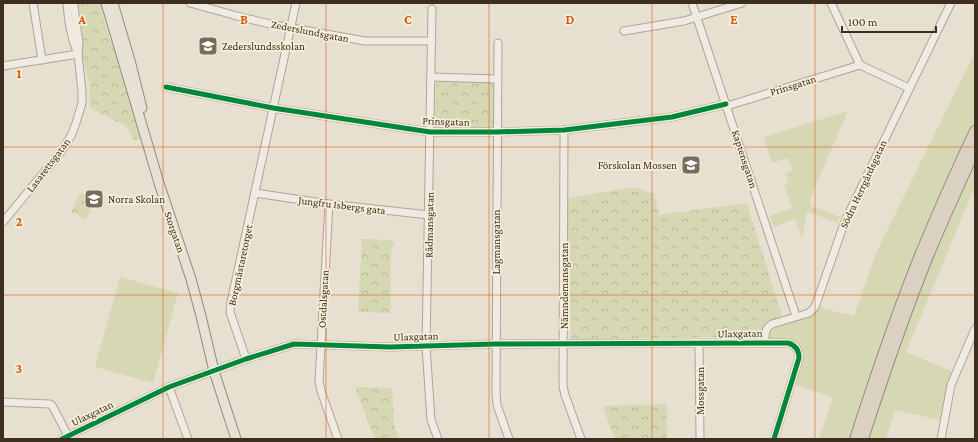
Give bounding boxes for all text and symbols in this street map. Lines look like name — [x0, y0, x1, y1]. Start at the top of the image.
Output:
scale bar — [842, 8, 936, 34]
text: A — [77, 12, 86, 27]
text: B — [240, 12, 248, 27]
text: C — [404, 12, 412, 27]
text: D — [566, 12, 575, 27]
text: E — [730, 12, 738, 27]
text: 100 m — [848, 15, 878, 29]
street label: Zederslundsgatan — [270, 18, 350, 45]
school or university icon: Zederslundsskolan — [197, 35, 219, 57]
place label: Zederslundsskolan — [222, 40, 305, 52]
text: 1 — [17, 66, 22, 81]
street label: Prinsgatan — [769, 72, 818, 99]
street label: Prinsgatan — [422, 114, 470, 129]
street label: Kaptensgatan — [729, 128, 760, 190]
street label: Lasarettsgatan — [24, 135, 73, 195]
street label: Södra Herrgårdsgatan — [837, 138, 890, 230]
school or university icon: Förskolan Mossen — [680, 154, 702, 176]
place label: Förskolan Mossen — [598, 159, 677, 171]
school or university icon: Norra Skolan — [83, 188, 105, 210]
street label: Rådmansgatan — [422, 192, 437, 258]
place label: Norra Skolan — [108, 193, 165, 205]
street label: Jungfru Isbergs gata — [297, 194, 386, 217]
street label: Lagmansgatan — [490, 209, 503, 275]
street label: Storgatan — [161, 210, 188, 255]
text: 2 — [16, 214, 23, 229]
street label: Borgmästaretorget — [226, 223, 255, 307]
street label: Nämndemansgatan — [558, 243, 571, 329]
street label: Ostdalsgatan — [315, 269, 332, 328]
street label: Ulaxgatan — [717, 327, 763, 340]
street label: Ulaxgatan — [393, 329, 439, 344]
text: 3 — [16, 361, 22, 376]
street label: Mossgatan — [694, 367, 707, 415]
street label: Ulaxgatan — [69, 398, 115, 429]

